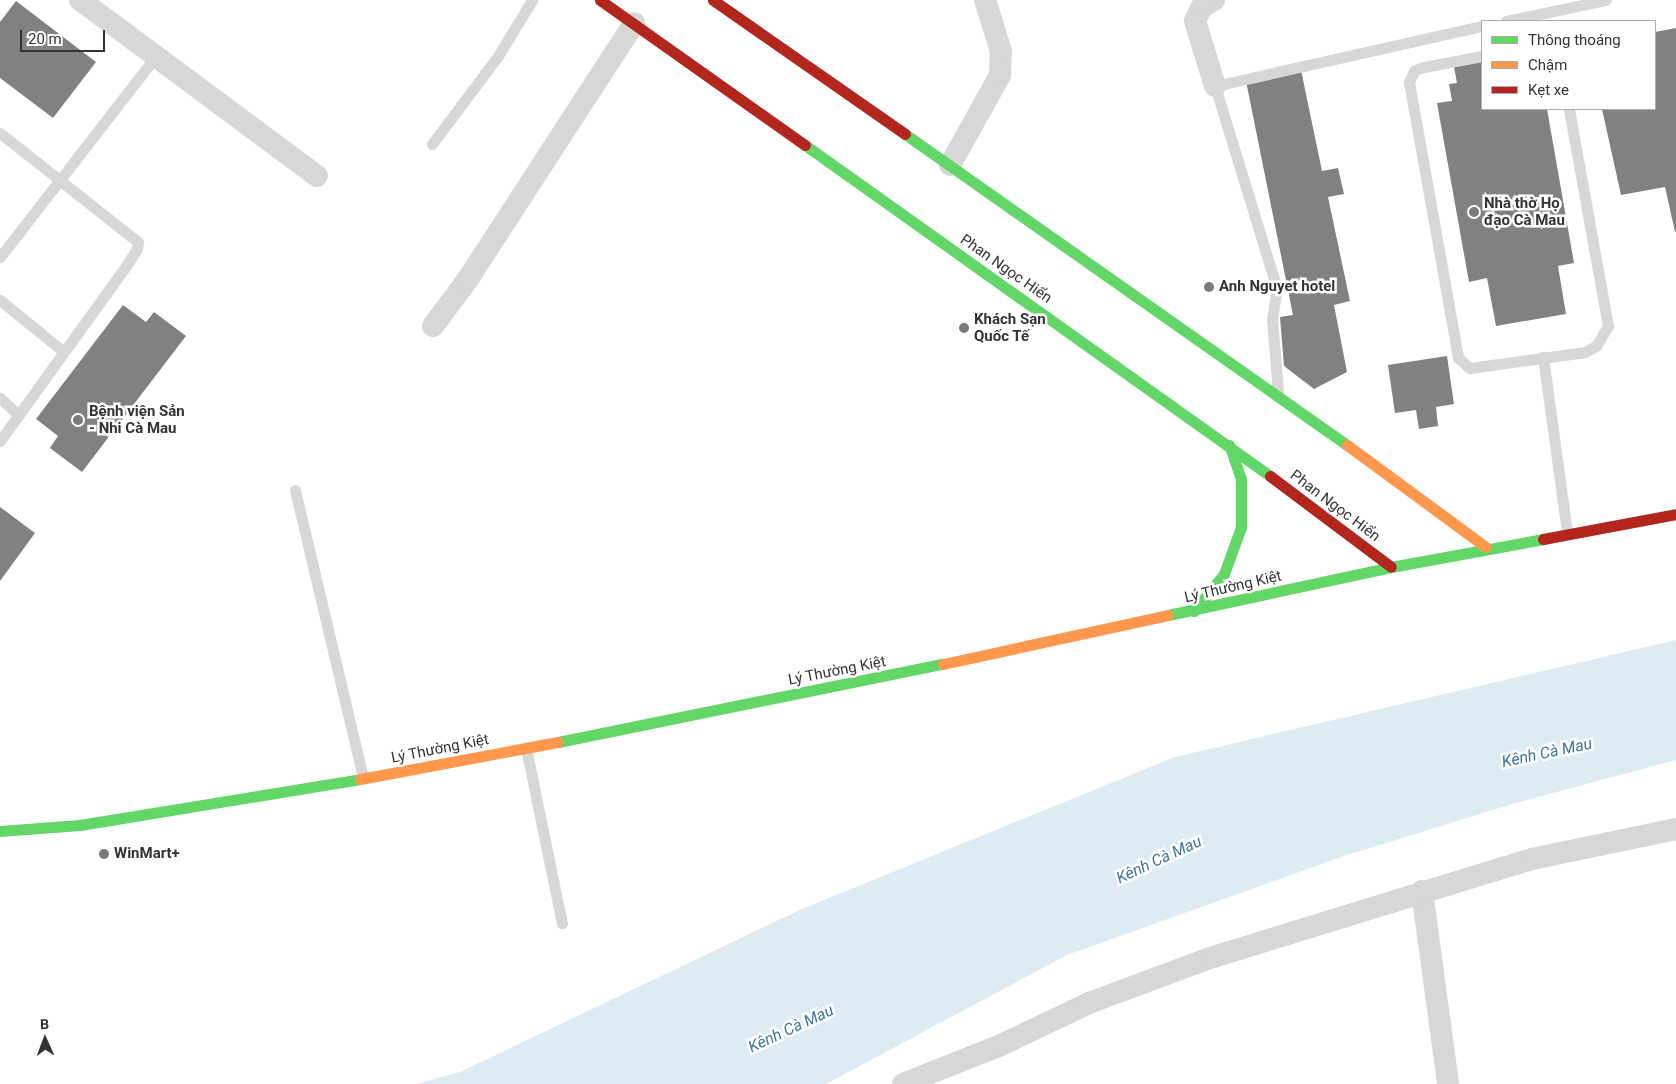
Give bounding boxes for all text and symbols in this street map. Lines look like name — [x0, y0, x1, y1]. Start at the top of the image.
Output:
scale bar — [22, 20, 108, 52]
legend — [1481, 20, 1656, 110]
text: 20 m — [28, 30, 62, 48]
text: Thông thoáng — [1528, 31, 1621, 49]
text: Chậm — [1528, 56, 1567, 74]
text: Kẹt xe — [1528, 81, 1569, 99]
place label: Nhà thờ Họ đạo Cà Mau — [1484, 194, 1565, 229]
marker: Nhà thờ Họ đạo Cà Mau — [1468, 206, 1480, 218]
street label: Phan Ngọc Hiển — [957, 231, 1055, 307]
place label: Anh Nguyet hotel — [1219, 278, 1335, 296]
marker: Anh Nguyet hotel — [1203, 281, 1215, 293]
place label: Khách Sạn Quốc Tế — [974, 310, 1046, 345]
marker: Khách Sạn Quốc Tế — [958, 322, 970, 334]
place label: Bệnh viện Sản - Nhi Cà Mau — [89, 402, 185, 437]
marker: Bệnh viện Sản - Nhi Cà Mau — [71, 413, 85, 427]
street label: Phan Ngọc Hiển — [1287, 466, 1383, 546]
street label: Lý Thường Kiệt — [1183, 567, 1283, 607]
street label: Lý Thường Kiệt — [787, 653, 887, 689]
street label: Lý Thường Kiệt — [390, 731, 490, 767]
water label: Kênh Cà Mau — [1500, 734, 1594, 772]
water label: Kênh Cà Mau — [1113, 832, 1205, 888]
place label: WinMart+ — [114, 845, 180, 863]
marker: WinMart+ — [98, 848, 110, 860]
water label: Kênh Cà Mau — [745, 1001, 837, 1057]
north arrow — [20, 1014, 70, 1064]
text: B — [40, 1016, 49, 1032]

